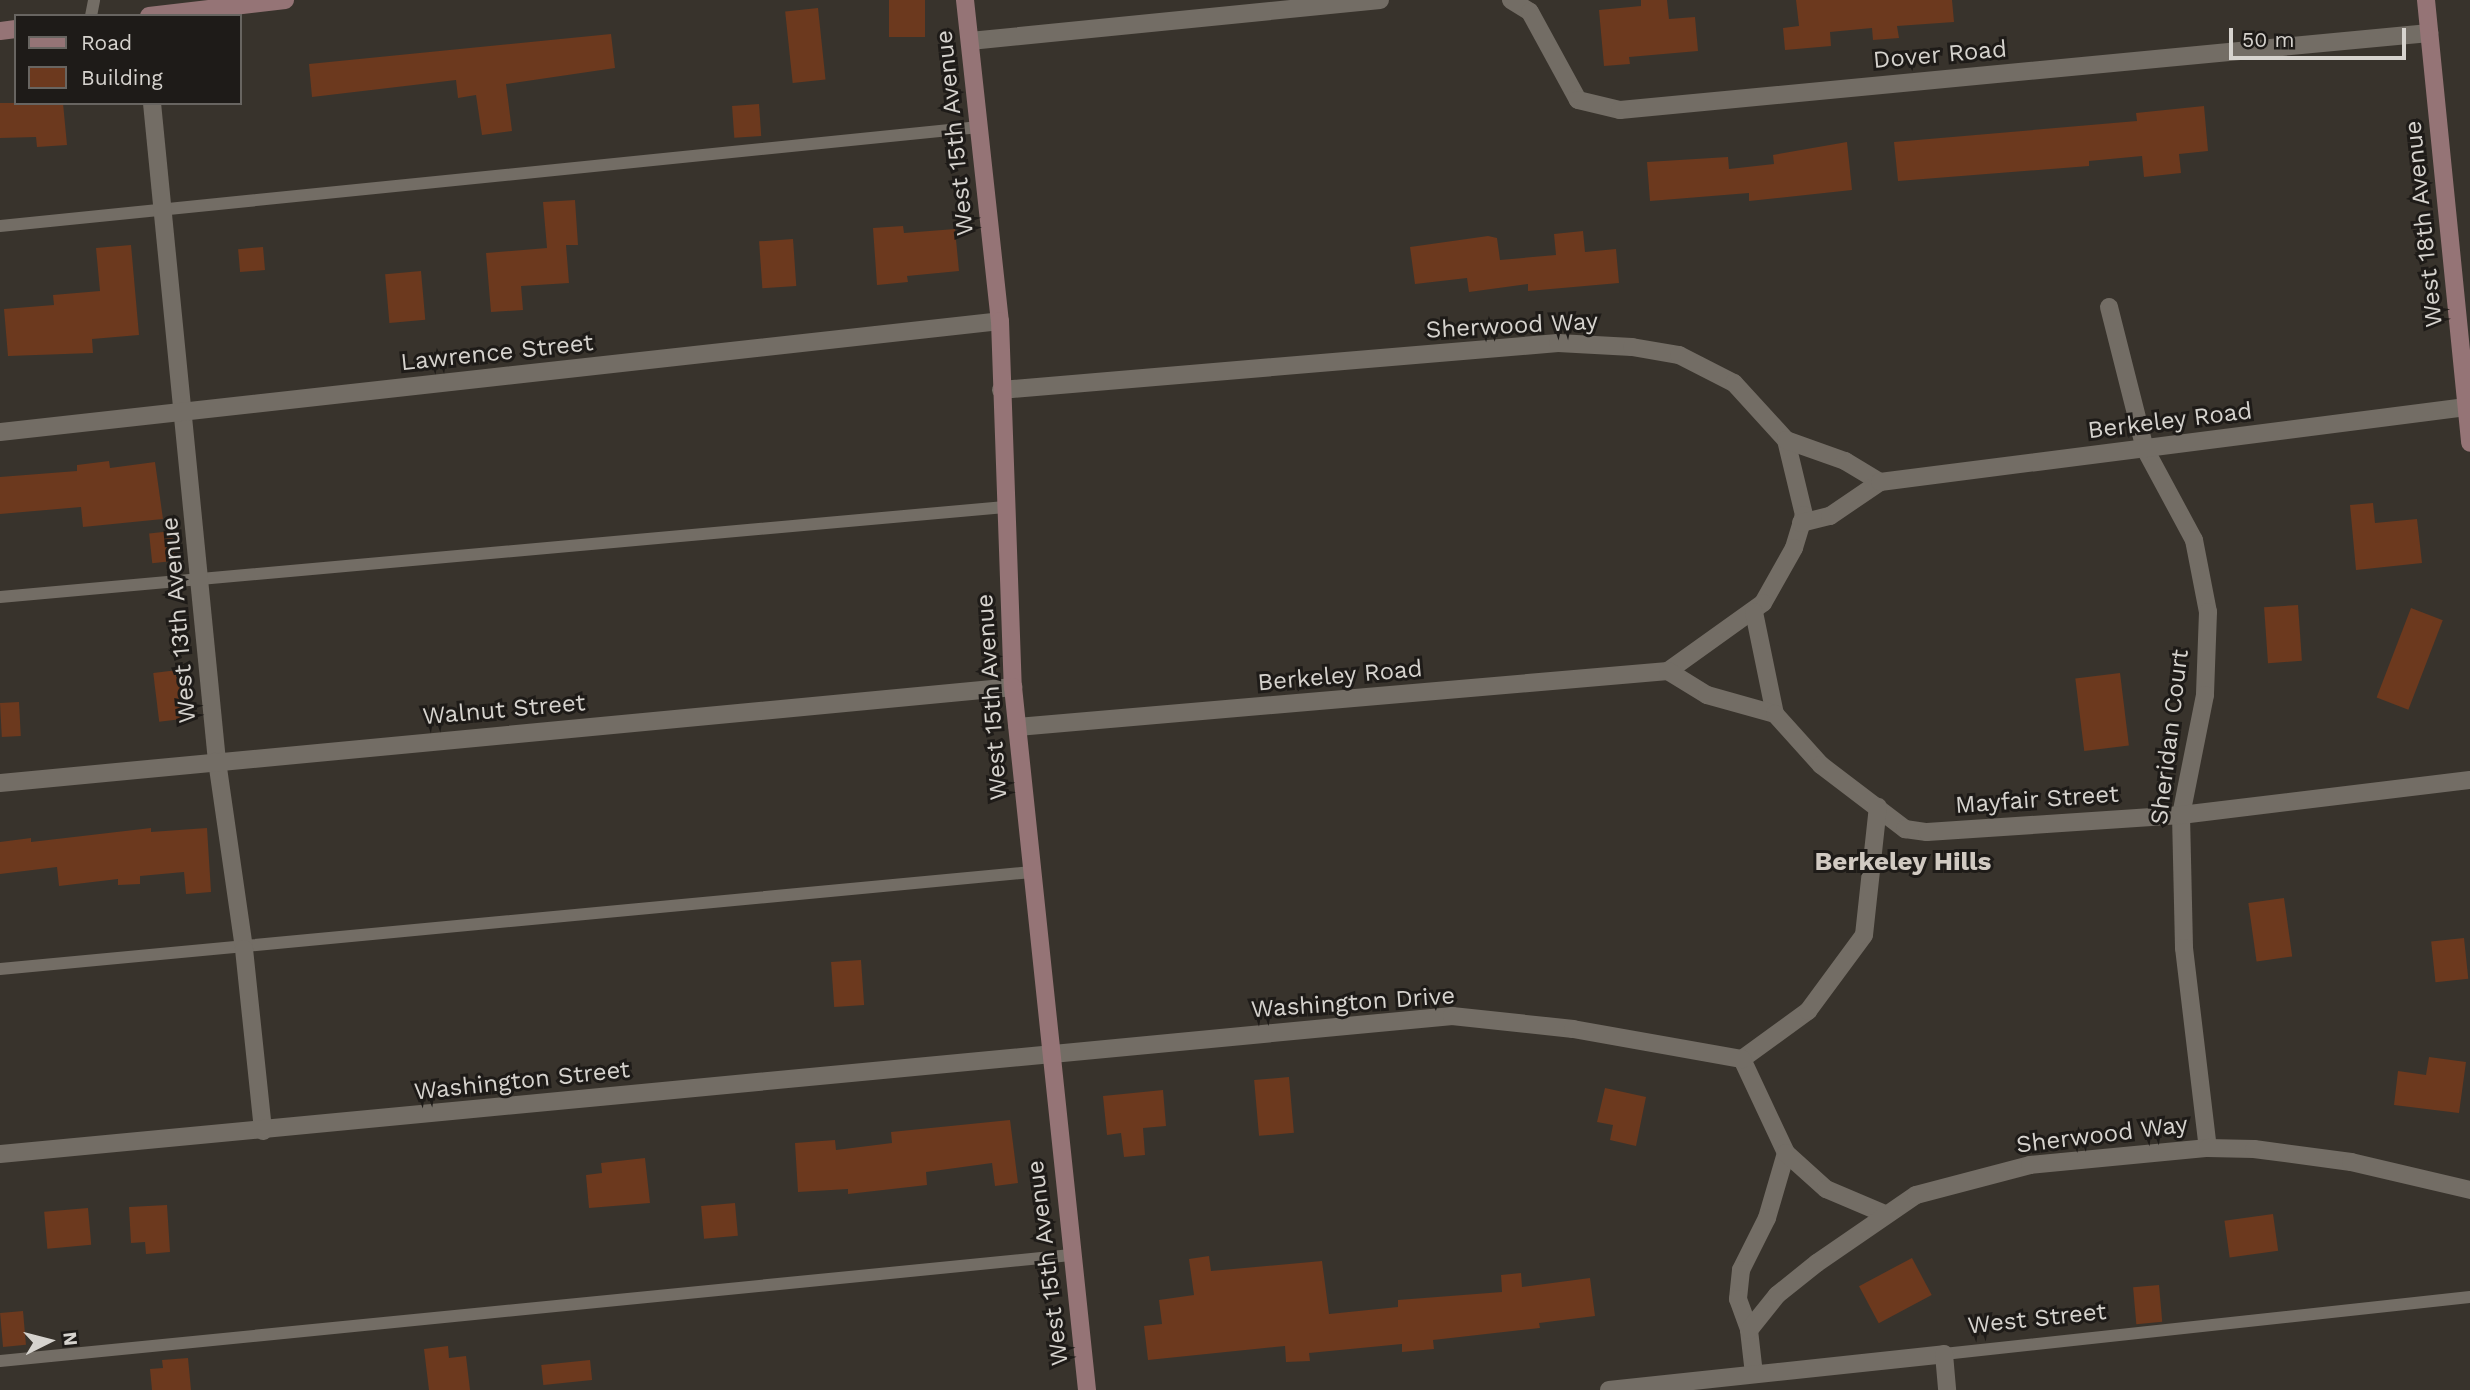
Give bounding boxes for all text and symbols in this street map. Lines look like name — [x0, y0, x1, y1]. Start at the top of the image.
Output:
legend — [14, 14, 242, 105]
scale bar — [2232, 14, 2409, 58]
text: 50 m — [2242, 27, 2294, 52]
street label: West 15th Avenue — [930, 28, 980, 238]
text: Road — [81, 30, 132, 55]
street label: Dover Road — [1872, 35, 2008, 75]
text: Building — [81, 65, 163, 90]
street label: West 18th Avenue — [2399, 119, 2449, 329]
street label: Sherwood Way — [1425, 307, 1599, 345]
street label: Lawrence Street — [399, 329, 595, 377]
street label: Berkeley Road — [2086, 397, 2254, 445]
street label: West 13th Avenue — [156, 515, 202, 725]
street label: West 15th Avenue — [970, 592, 1014, 802]
street label: Sheridan Court — [2145, 648, 2195, 826]
street label: Berkeley Road — [1256, 654, 1424, 698]
street label: Walnut Street — [421, 689, 587, 731]
street label: Mayfair Street — [1954, 780, 2120, 820]
district label: Berkeley Hills — [1814, 846, 1992, 878]
street label: Washington Drive — [1250, 982, 1456, 1024]
street label: Washington Street — [413, 1055, 631, 1107]
street label: Sherwood Way — [2014, 1110, 2190, 1160]
street label: West 15th Avenue — [1021, 1158, 1075, 1368]
street label: West Street — [1966, 1297, 2108, 1341]
north arrow — [14, 1306, 84, 1376]
text: N — [58, 1331, 83, 1347]

